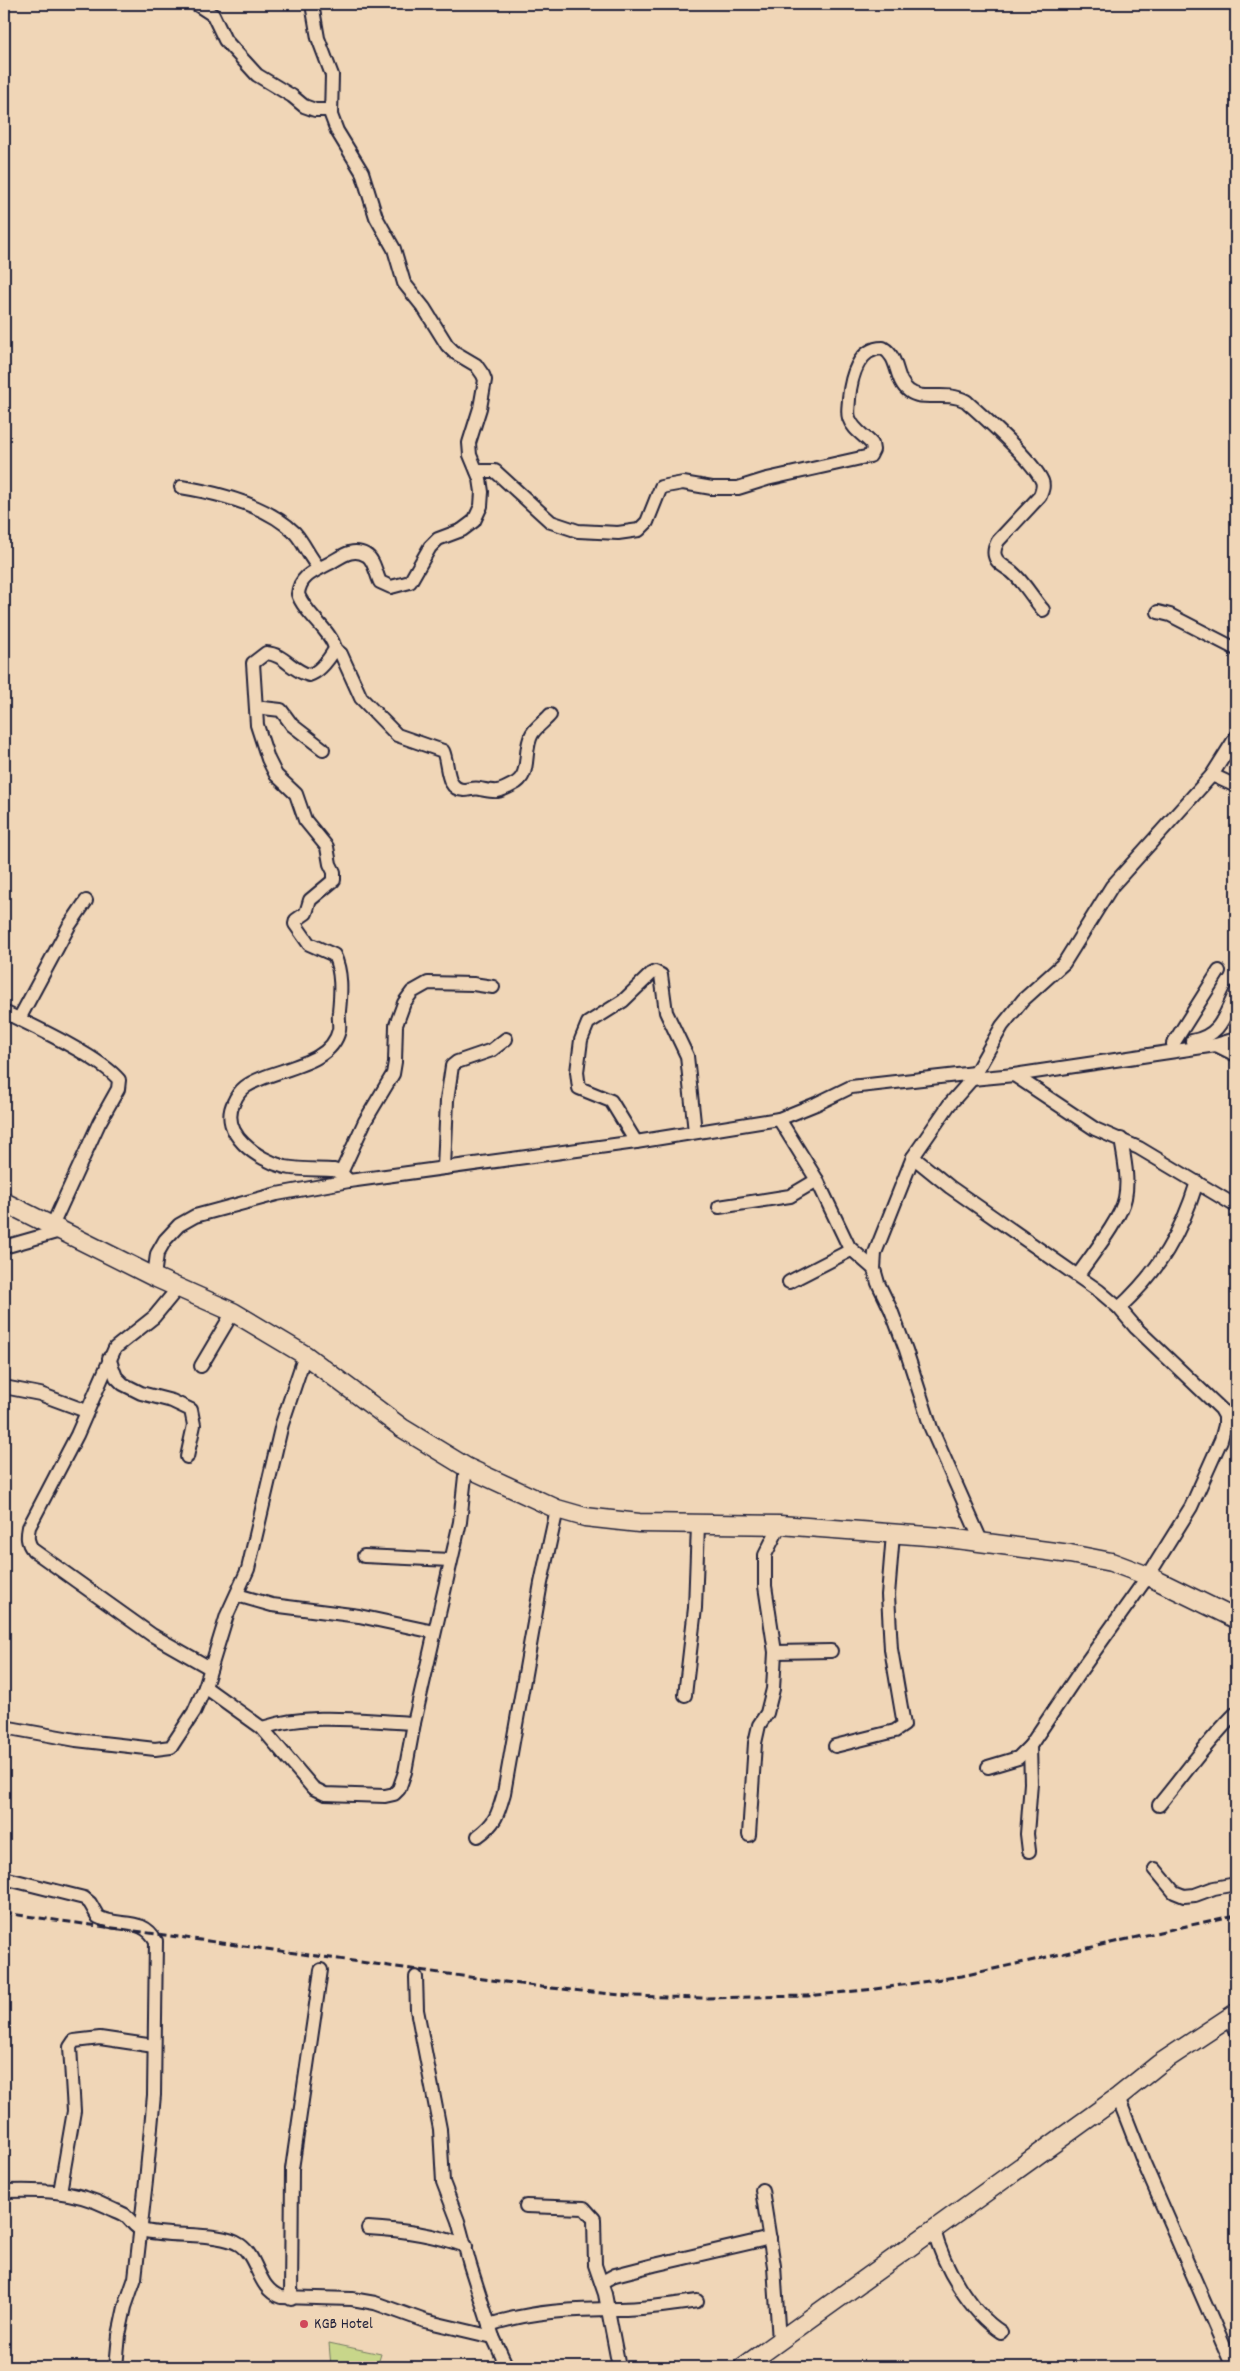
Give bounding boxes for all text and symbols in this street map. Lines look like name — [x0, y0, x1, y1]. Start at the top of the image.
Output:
place label: KGB Hotel — [314, 2313, 373, 2336]
marker: KGB Hotel — [298, 2318, 310, 2330]

